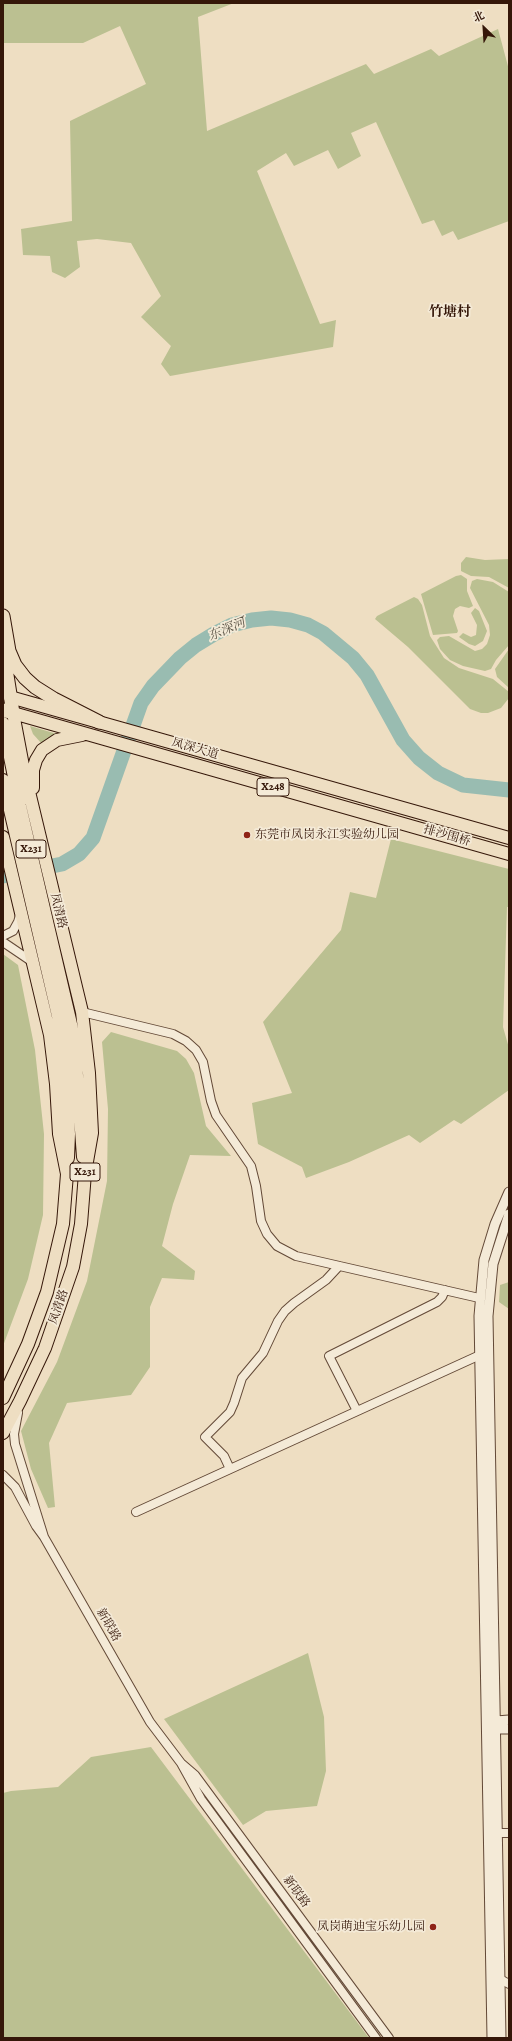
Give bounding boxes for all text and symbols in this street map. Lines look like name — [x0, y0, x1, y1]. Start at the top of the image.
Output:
north arrow — [464, 8, 504, 48]
text: 北 — [471, 8, 487, 26]
district label: 竹塘村 — [429, 305, 471, 321]
water label: 东深河 — [206, 615, 248, 645]
street label: 凤深大道 — [170, 735, 220, 763]
road number: X248 — [257, 778, 289, 796]
street label: 排沙围桥 — [422, 822, 472, 850]
place label: 东莞市凤岗永江实验幼儿园 — [255, 828, 399, 842]
marker: 东莞市凤岗永江实验幼儿园 — [242, 830, 252, 840]
road number: X231 — [16, 840, 46, 858]
street label: 凤清路 — [47, 892, 69, 930]
road number: X231 — [70, 1163, 100, 1181]
street label: 凤清路 — [46, 1288, 72, 1326]
street label: 新联路 — [93, 1606, 123, 1644]
street label: 新联路 — [280, 1873, 312, 1911]
place label: 凤岗萌迪宝乐幼儿园 — [317, 1920, 425, 1934]
marker: 凤岗萌迪宝乐幼儿园 — [428, 1922, 438, 1932]

